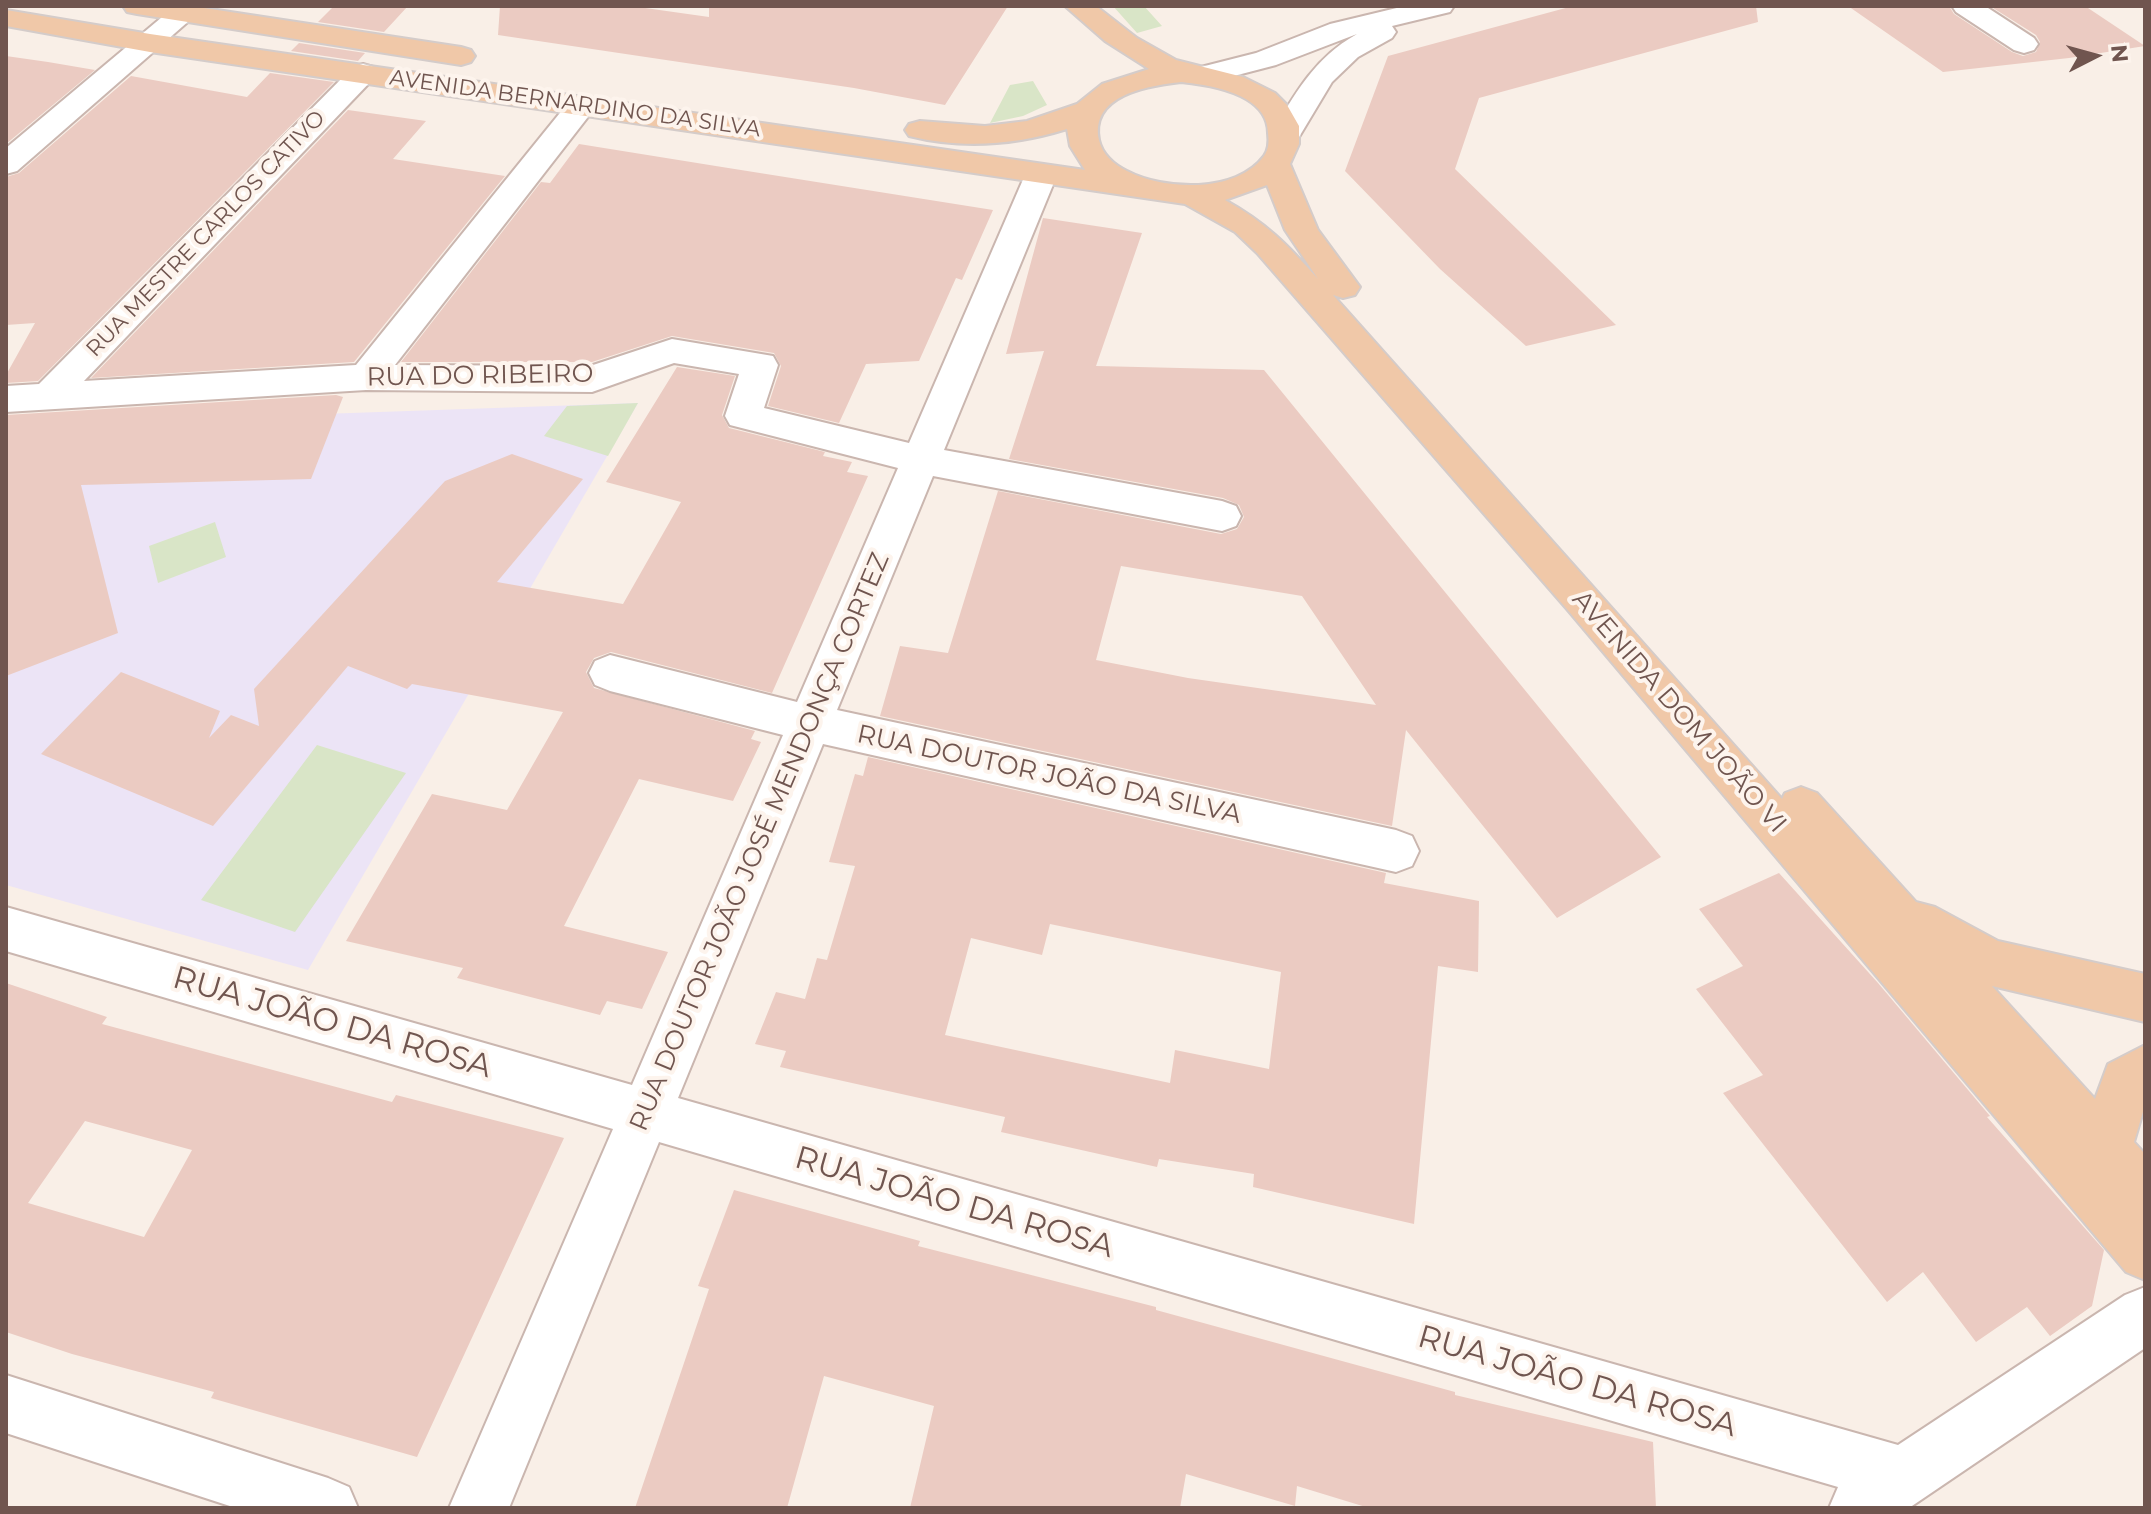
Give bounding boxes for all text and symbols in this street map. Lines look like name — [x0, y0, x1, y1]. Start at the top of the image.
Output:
north arrow — [2055, 16, 2135, 96]
text: N — [2105, 43, 2134, 64]
street label: AVENIDA BERNARDINO DA SILVA — [388, 65, 762, 143]
street label: RUA MESTRE CARLOS CATIVO — [81, 105, 331, 363]
street label: RUA DO RIBEIRO — [366, 358, 594, 394]
street label: RUA DOUTOR JOÃO JOSÉ MENDONÇA CORTEZ — [624, 548, 896, 1136]
street label: AVENIDA DOM JOÃO VI — [1565, 585, 1793, 839]
street label: RUA DOUTOR JOÃO DA SILVA — [854, 719, 1244, 831]
street label: RUA JOÃO DA ROSA — [168, 959, 496, 1087]
street label: RUA JOÃO DA ROSA — [790, 1139, 1118, 1267]
street label: RUA JOÃO DA ROSA — [1413, 1318, 1741, 1446]

